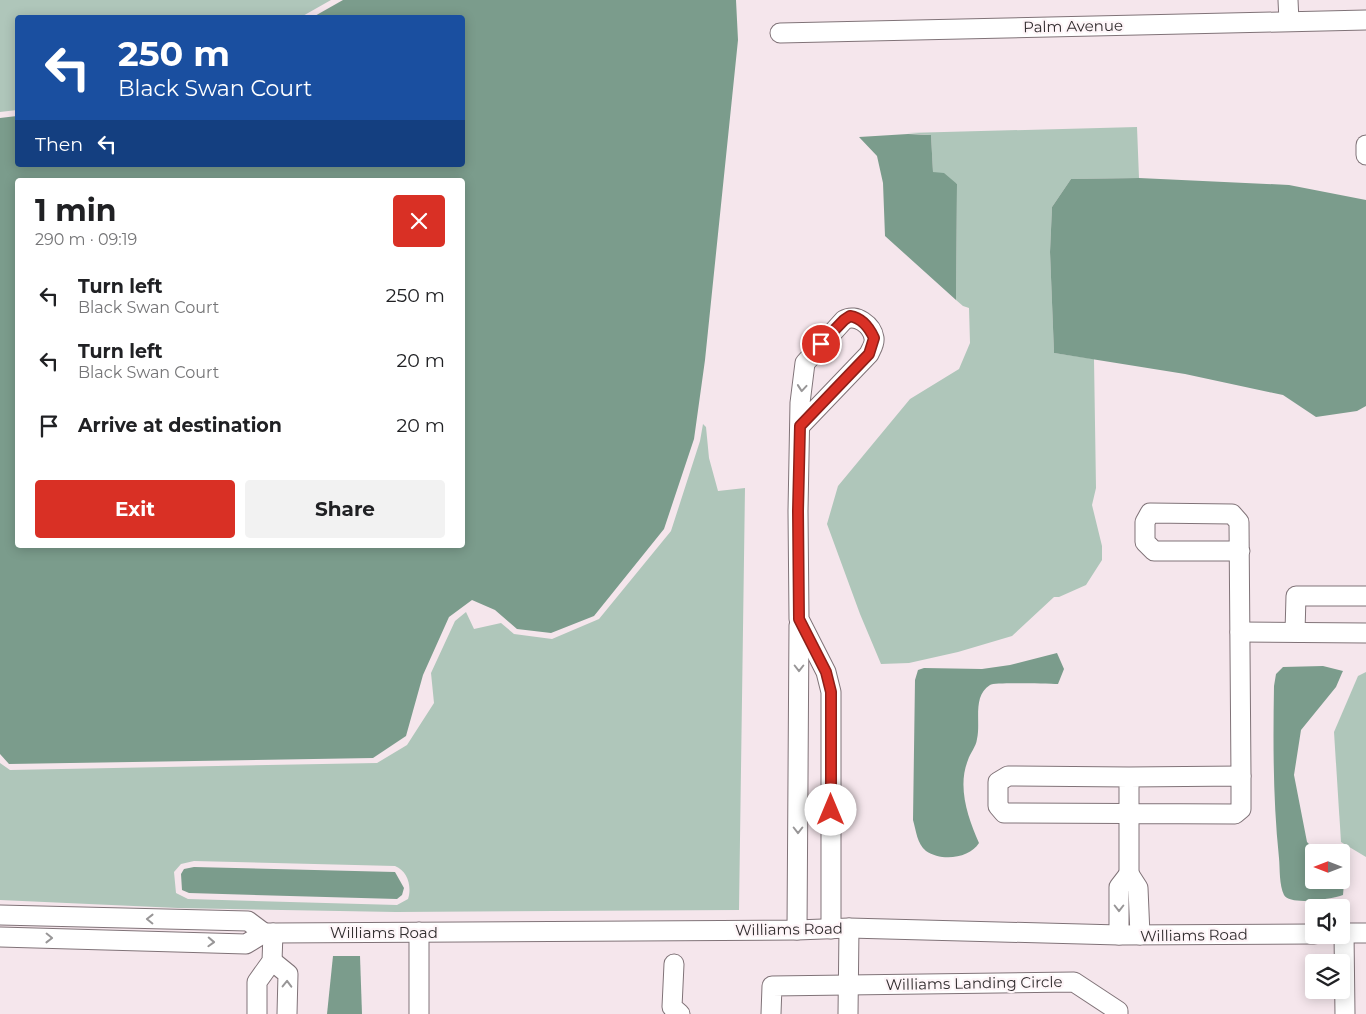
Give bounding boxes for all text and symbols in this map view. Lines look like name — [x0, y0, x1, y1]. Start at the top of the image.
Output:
street label: Palm Avenue — [1023, 16, 1123, 36]
text: 250 m — [118, 32, 230, 75]
icon: left — [35, 35, 100, 100]
text: Black Swan Court — [118, 75, 312, 102]
icon: left — [93, 130, 121, 158]
text: Then — [35, 133, 83, 156]
text: 1 min — [35, 192, 116, 229]
button: close — [393, 195, 445, 247]
text: 290 m · 09:19 — [35, 230, 137, 249]
text: Turn left — [78, 275, 163, 298]
icon: left — [35, 282, 63, 310]
text: 250 m — [386, 284, 445, 307]
text: Black Swan Court — [78, 298, 219, 317]
pin — [800, 323, 842, 365]
icon: arrive — [807, 330, 835, 358]
text: Turn left — [78, 340, 163, 363]
icon: left — [35, 347, 63, 375]
text: 20 m — [397, 349, 445, 372]
text: Black Swan Court — [78, 363, 219, 382]
one-way arrow — [796, 385, 807, 393]
icon: arrive — [35, 412, 63, 440]
text: Arrive at destination — [78, 414, 282, 437]
text: 20 m — [397, 414, 445, 437]
button: Exit — [35, 480, 235, 538]
button: Share — [245, 480, 445, 538]
one-way arrow — [794, 664, 804, 672]
position arrow — [804, 783, 856, 835]
one-way arrow — [793, 826, 803, 834]
north arrow — [1305, 844, 1350, 889]
map controls — [1305, 844, 1350, 999]
button: sound — [1305, 899, 1350, 944]
one-way arrow — [1114, 905, 1124, 913]
one-way arrow — [146, 914, 154, 924]
street label: Williams Road — [735, 919, 843, 939]
street label: Williams Road — [330, 923, 438, 942]
street label: Williams Road — [1140, 925, 1248, 945]
one-way arrow — [45, 932, 53, 943]
one-way arrow — [208, 937, 215, 947]
button: layers — [1305, 954, 1350, 999]
street label: Williams Landing Circle — [885, 972, 1063, 994]
one-way arrow — [282, 980, 293, 988]

